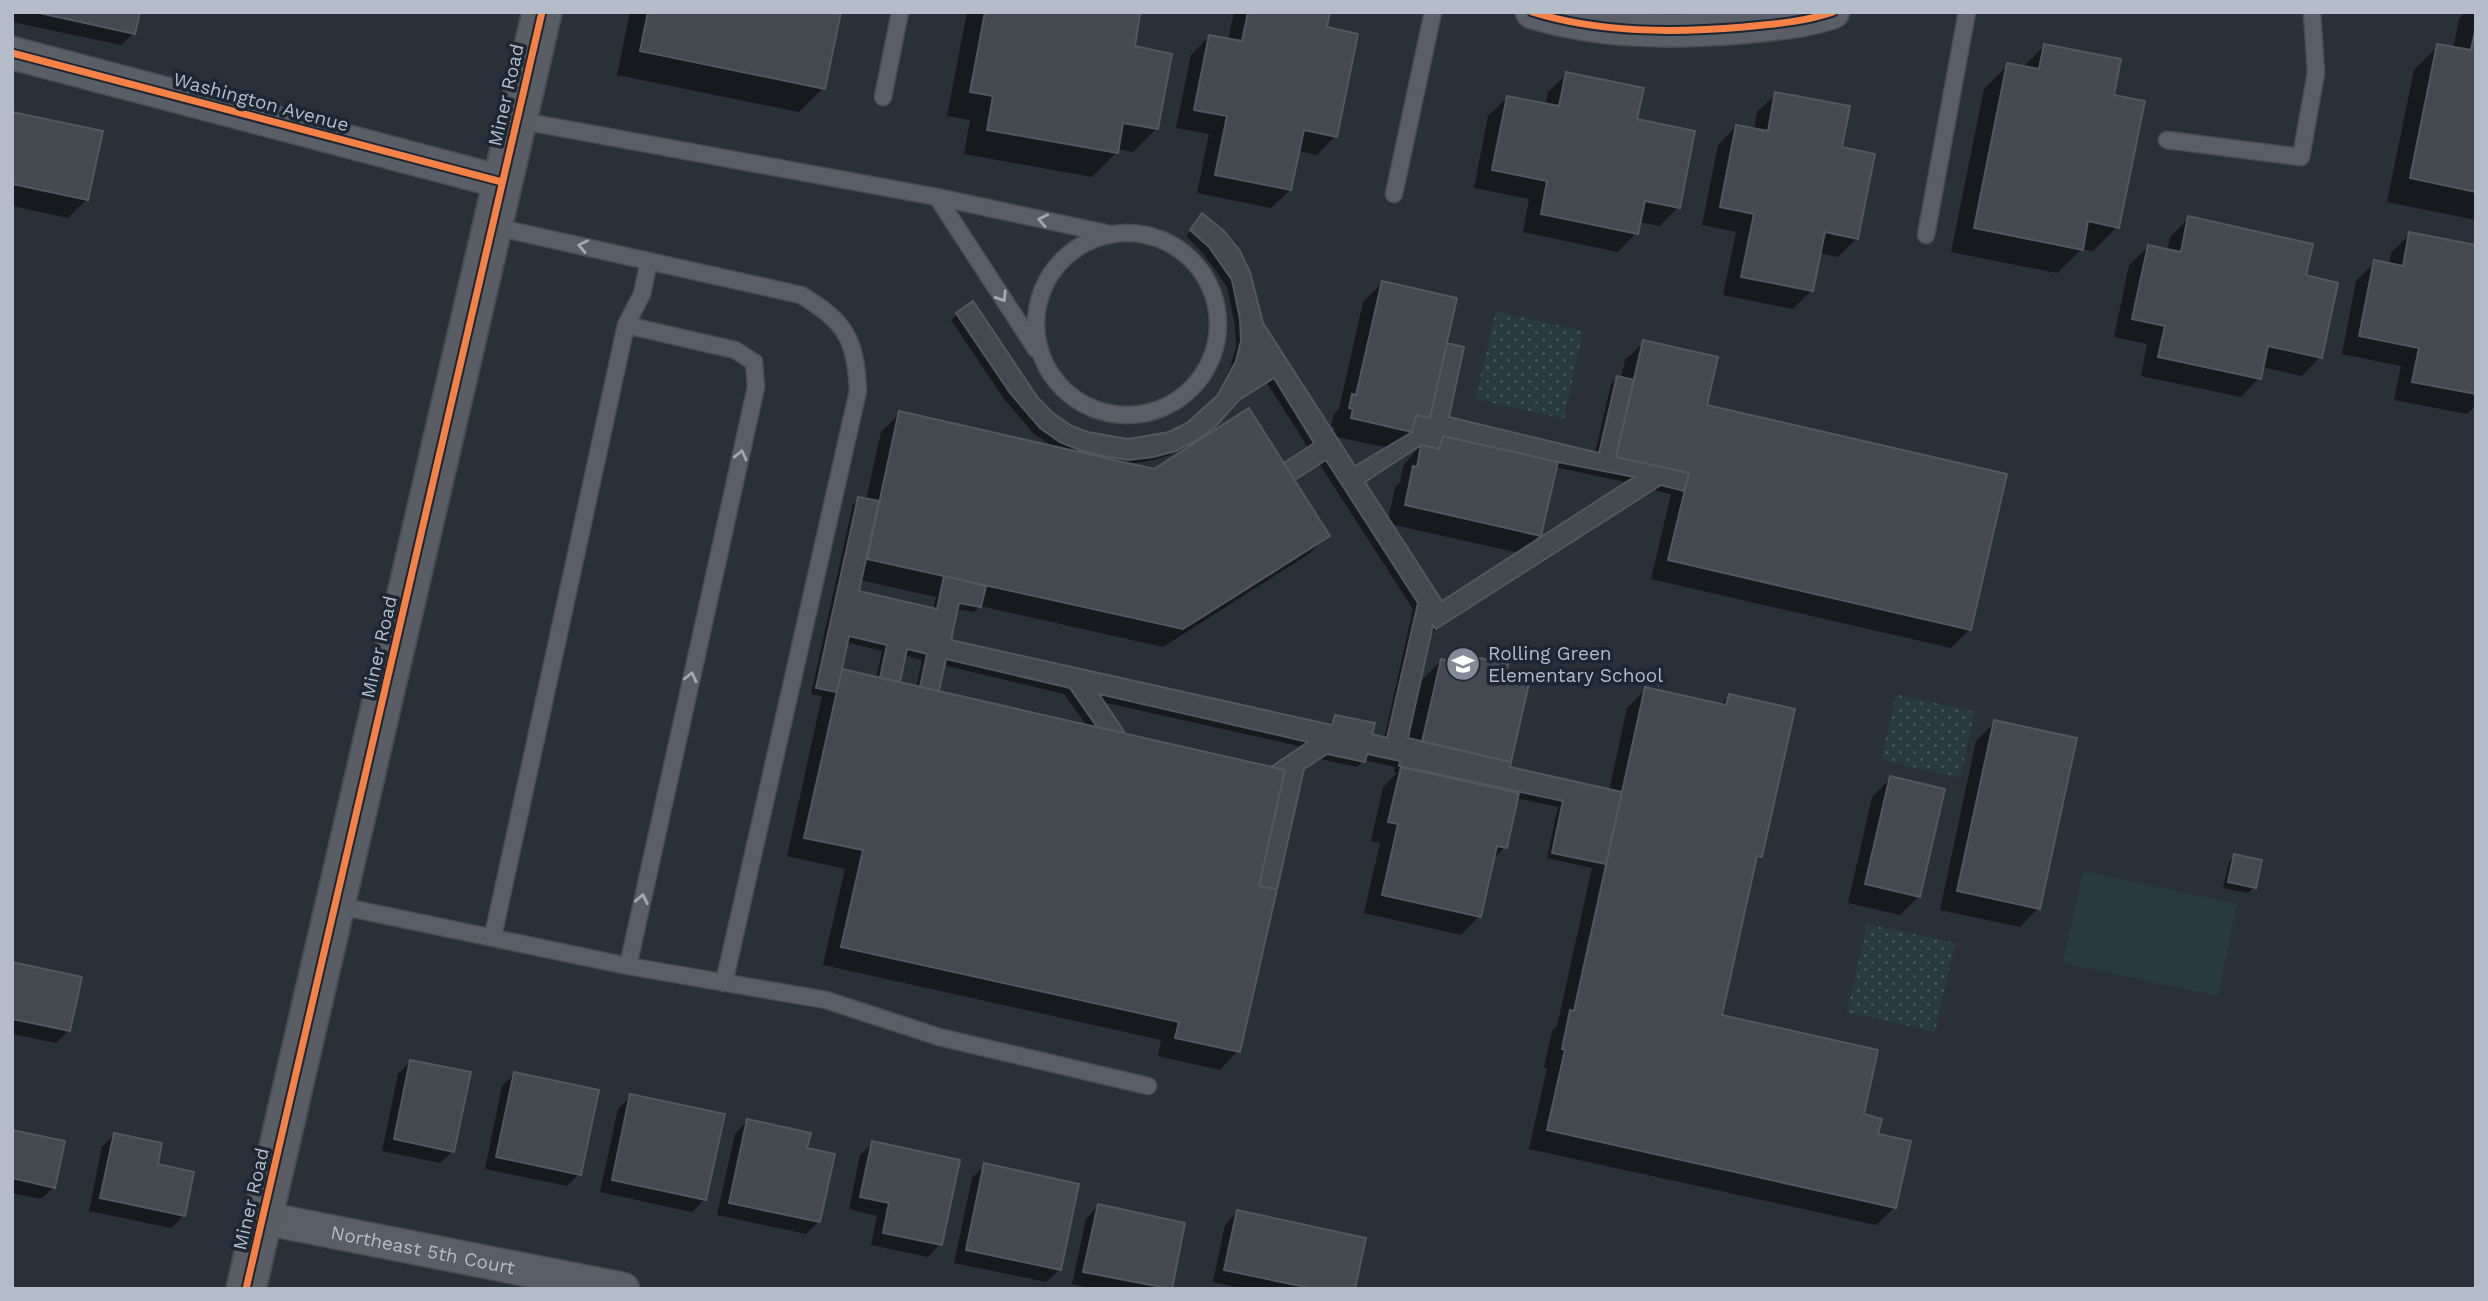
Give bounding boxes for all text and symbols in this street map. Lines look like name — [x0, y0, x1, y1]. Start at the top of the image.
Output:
street label: Miner Road — [483, 42, 529, 148]
street label: Washington Avenue — [171, 67, 351, 137]
one-way arrow — [1037, 213, 1049, 228]
one-way arrow — [577, 239, 589, 254]
one-way arrow — [994, 289, 1006, 302]
one-way arrow — [732, 449, 747, 461]
street label: Miner Road — [356, 594, 402, 700]
place label: Rolling Green Elementary School — [1488, 642, 1663, 687]
school or university icon: Rolling Green Elementary School — [1444, 645, 1482, 683]
one-way arrow — [683, 671, 698, 683]
one-way arrow — [634, 894, 649, 906]
street label: Miner Road — [228, 1146, 274, 1252]
street label: Northeast 5th Court — [329, 1220, 517, 1279]

